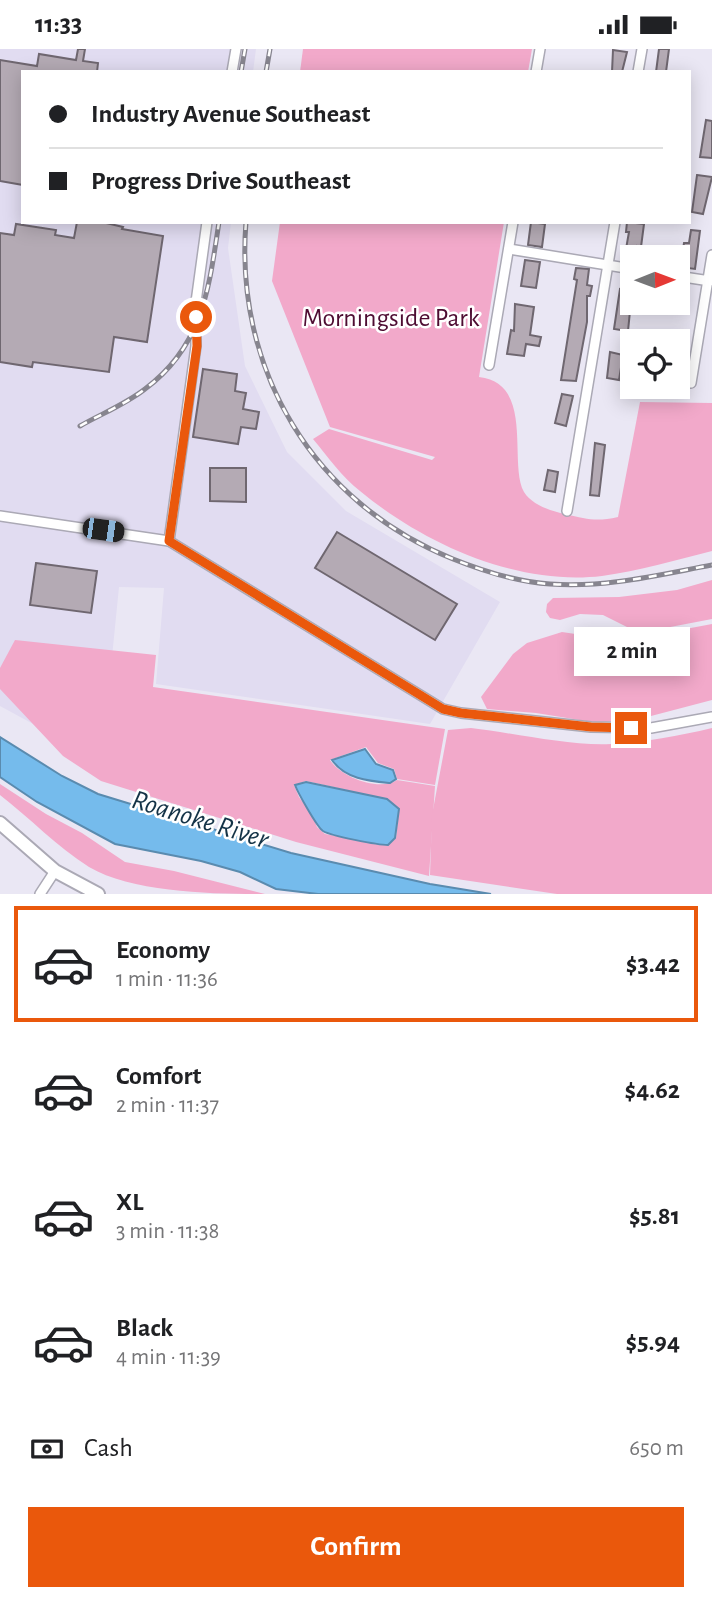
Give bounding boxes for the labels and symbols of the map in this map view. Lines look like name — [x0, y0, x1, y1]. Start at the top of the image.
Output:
north arrow — [620, 245, 690, 315]
route start — [180, 301, 212, 333]
park label: Morningside Park — [302, 305, 480, 331]
car — [81, 517, 126, 543]
callout: 2 min — [573, 627, 689, 675]
route end — [615, 712, 647, 744]
water label: Roanoke River — [128, 786, 272, 854]

